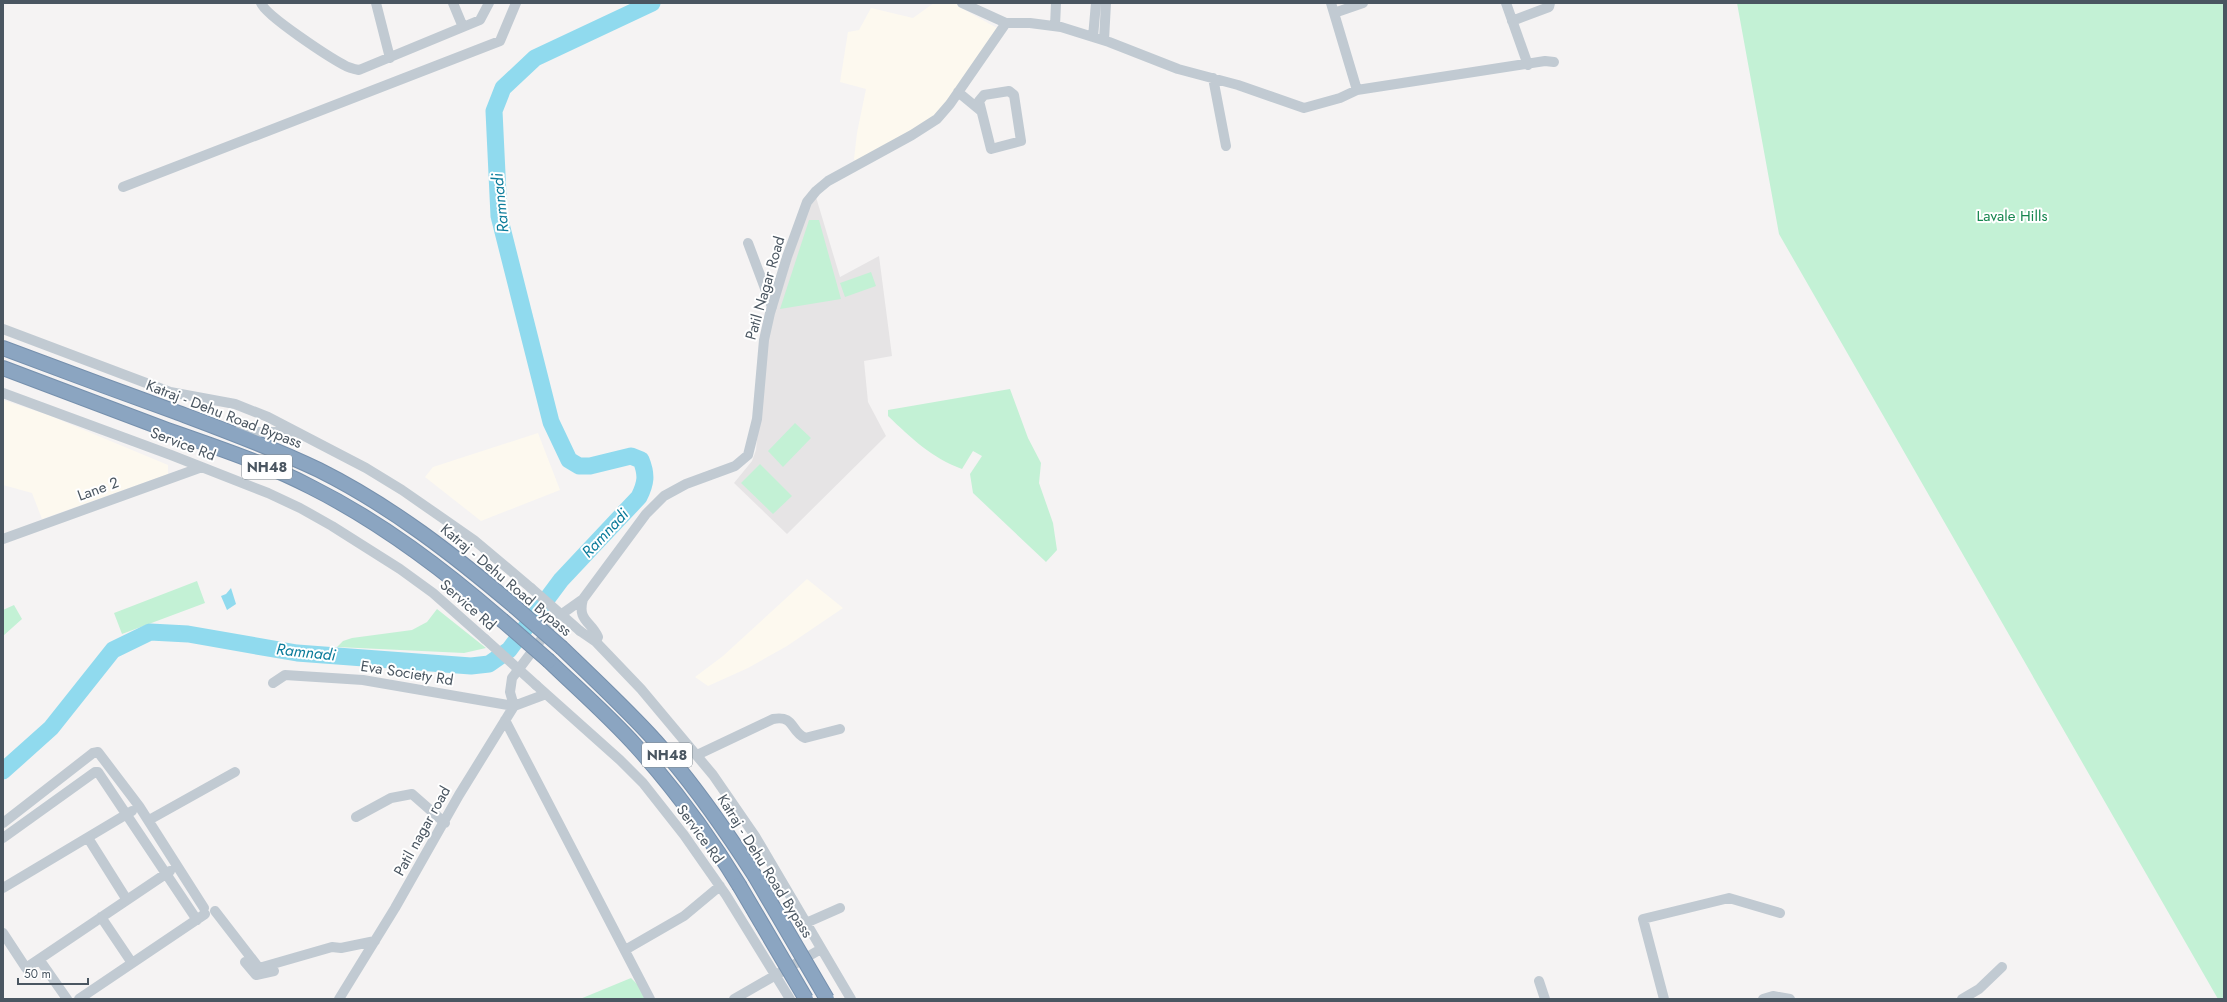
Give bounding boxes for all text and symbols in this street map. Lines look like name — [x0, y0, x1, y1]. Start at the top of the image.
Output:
water label: Ramnadi — [485, 171, 515, 234]
park label: Lavale Hills — [1977, 205, 2047, 227]
street label: Patil Nagar Road — [740, 234, 790, 342]
street label: Katraj - Dehu Road Bypass — [143, 374, 305, 454]
street label: Service Rd — [147, 421, 219, 467]
road number: NH48 — [242, 455, 292, 479]
street label: Lane 2 — [74, 471, 122, 507]
water label: Ramnadi — [576, 503, 634, 563]
street label: Katraj - Dehu Road Bypass — [436, 518, 576, 642]
street label: Service Rd — [435, 574, 501, 636]
water label: Ramnadi — [275, 637, 338, 667]
street label: Eva Society Rd — [359, 655, 455, 691]
road number: NH48 — [642, 743, 692, 767]
street label: Patil nagar road — [388, 782, 456, 880]
street label: Katraj - Dehu Road Bypass — [712, 790, 818, 942]
street label: Service Rd — [671, 800, 729, 868]
scale bar — [18, 960, 88, 986]
text: 50 m — [24, 965, 51, 983]

